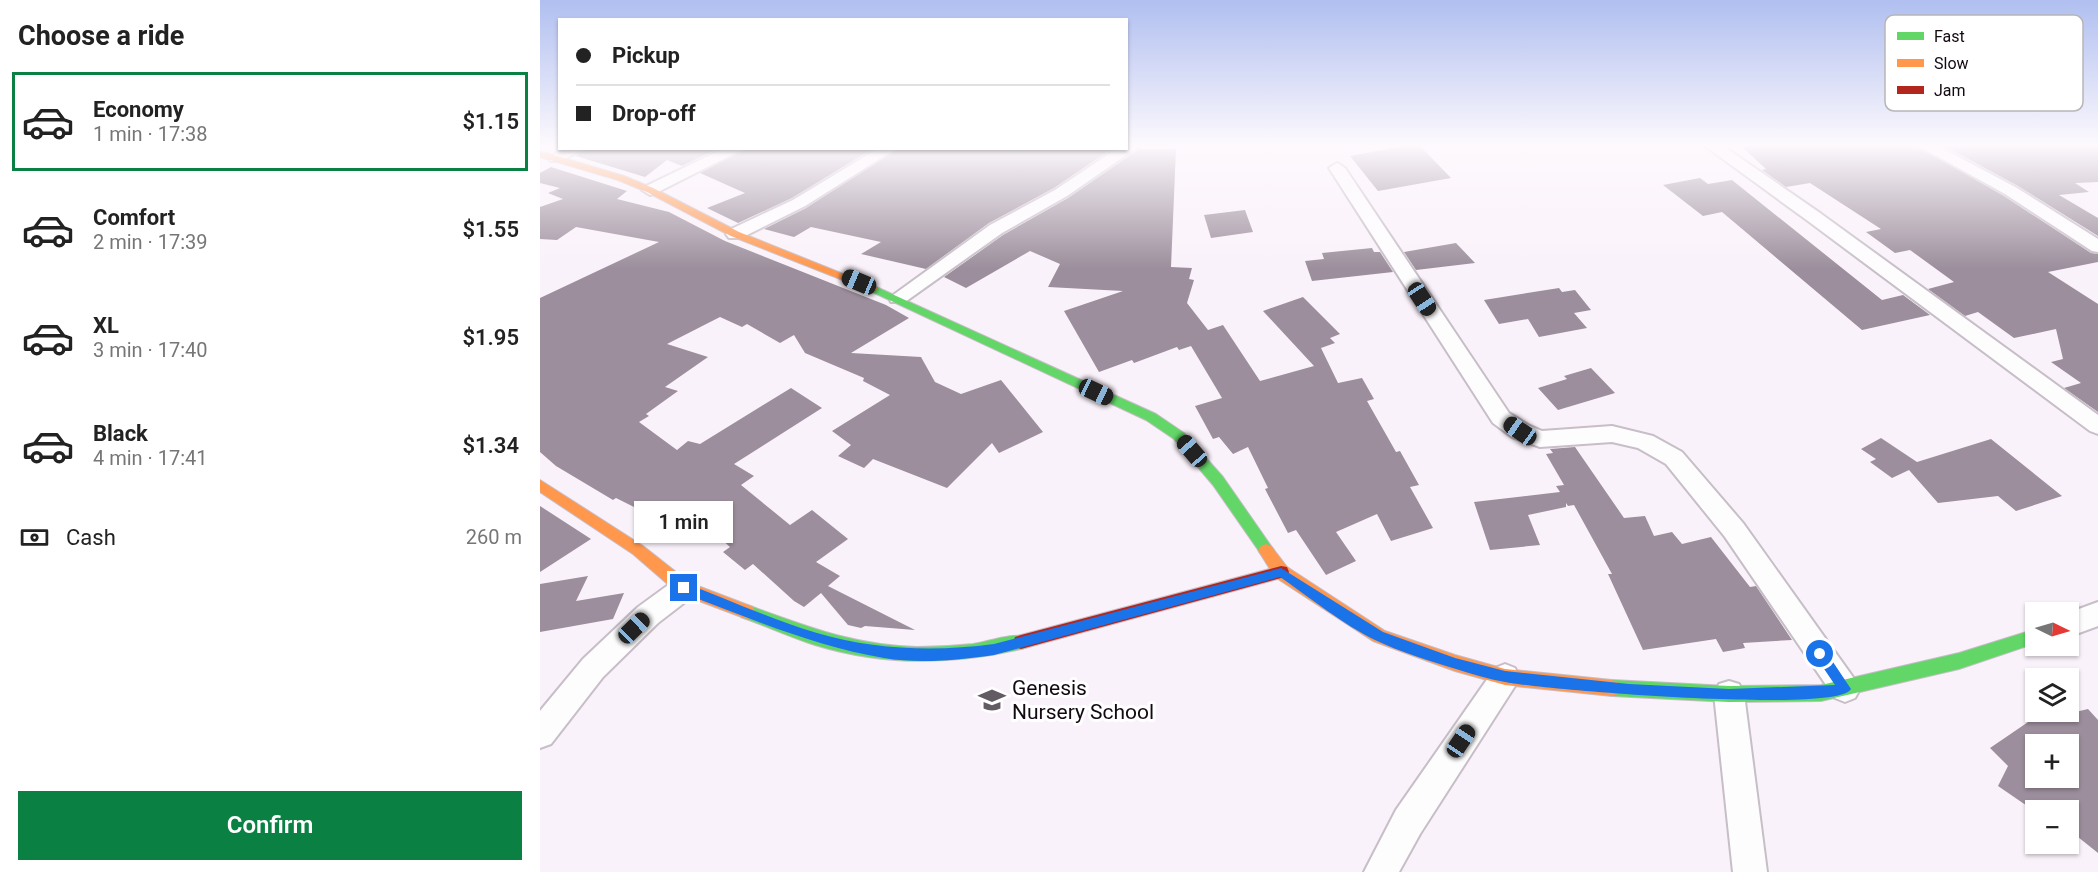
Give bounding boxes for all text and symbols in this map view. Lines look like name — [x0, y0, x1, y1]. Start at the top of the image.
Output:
legend — [1885, 15, 2083, 111]
text: Choose a ride — [18, 20, 184, 52]
text: Fast — [1934, 27, 1965, 46]
text: Pickup — [612, 43, 680, 68]
text: Slow — [1934, 54, 1969, 73]
text: Jam — [1934, 81, 1966, 100]
icon: car — [21, 95, 75, 149]
text: Economy — [93, 97, 184, 122]
text: Drop-off — [612, 101, 696, 126]
text: $1.15 — [462, 109, 519, 134]
text: 1 min · 17:38 — [93, 122, 208, 146]
icon: car — [21, 203, 75, 257]
text: Comfort — [93, 205, 175, 230]
text: $1.55 — [462, 217, 519, 242]
text: 2 min · 17:39 — [93, 230, 208, 254]
car — [839, 267, 879, 297]
car — [1405, 279, 1439, 319]
icon: car — [21, 311, 75, 365]
text: XL — [93, 313, 119, 338]
text: $1.95 — [462, 325, 519, 350]
text: 3 min · 17:40 — [93, 338, 208, 362]
car — [1076, 376, 1116, 408]
car — [1500, 413, 1540, 449]
icon: car — [21, 419, 75, 473]
text: Black — [93, 421, 148, 446]
car — [1173, 432, 1211, 470]
text: $1.34 — [462, 433, 519, 458]
text: 4 min · 17:41 — [93, 446, 208, 470]
callout: 1 min — [634, 501, 734, 543]
text: 1 min — [658, 510, 709, 534]
icon: cash — [18, 521, 51, 554]
text: Cash — [66, 525, 116, 550]
text: 260 m — [466, 525, 522, 549]
route end — [670, 574, 697, 601]
north arrow — [2025, 602, 2079, 656]
map controls — [2025, 602, 2079, 854]
car — [615, 609, 653, 647]
route start — [1806, 640, 1833, 667]
button: layers — [2025, 668, 2079, 722]
place label: Genesis Nursery School — [1012, 676, 1154, 724]
school or university icon: Genesis Nursery School — [977, 685, 1007, 715]
car — [1443, 721, 1479, 761]
button: + — [2025, 734, 2079, 788]
button: Confirm — [18, 791, 522, 860]
button: − — [2025, 800, 2079, 854]

